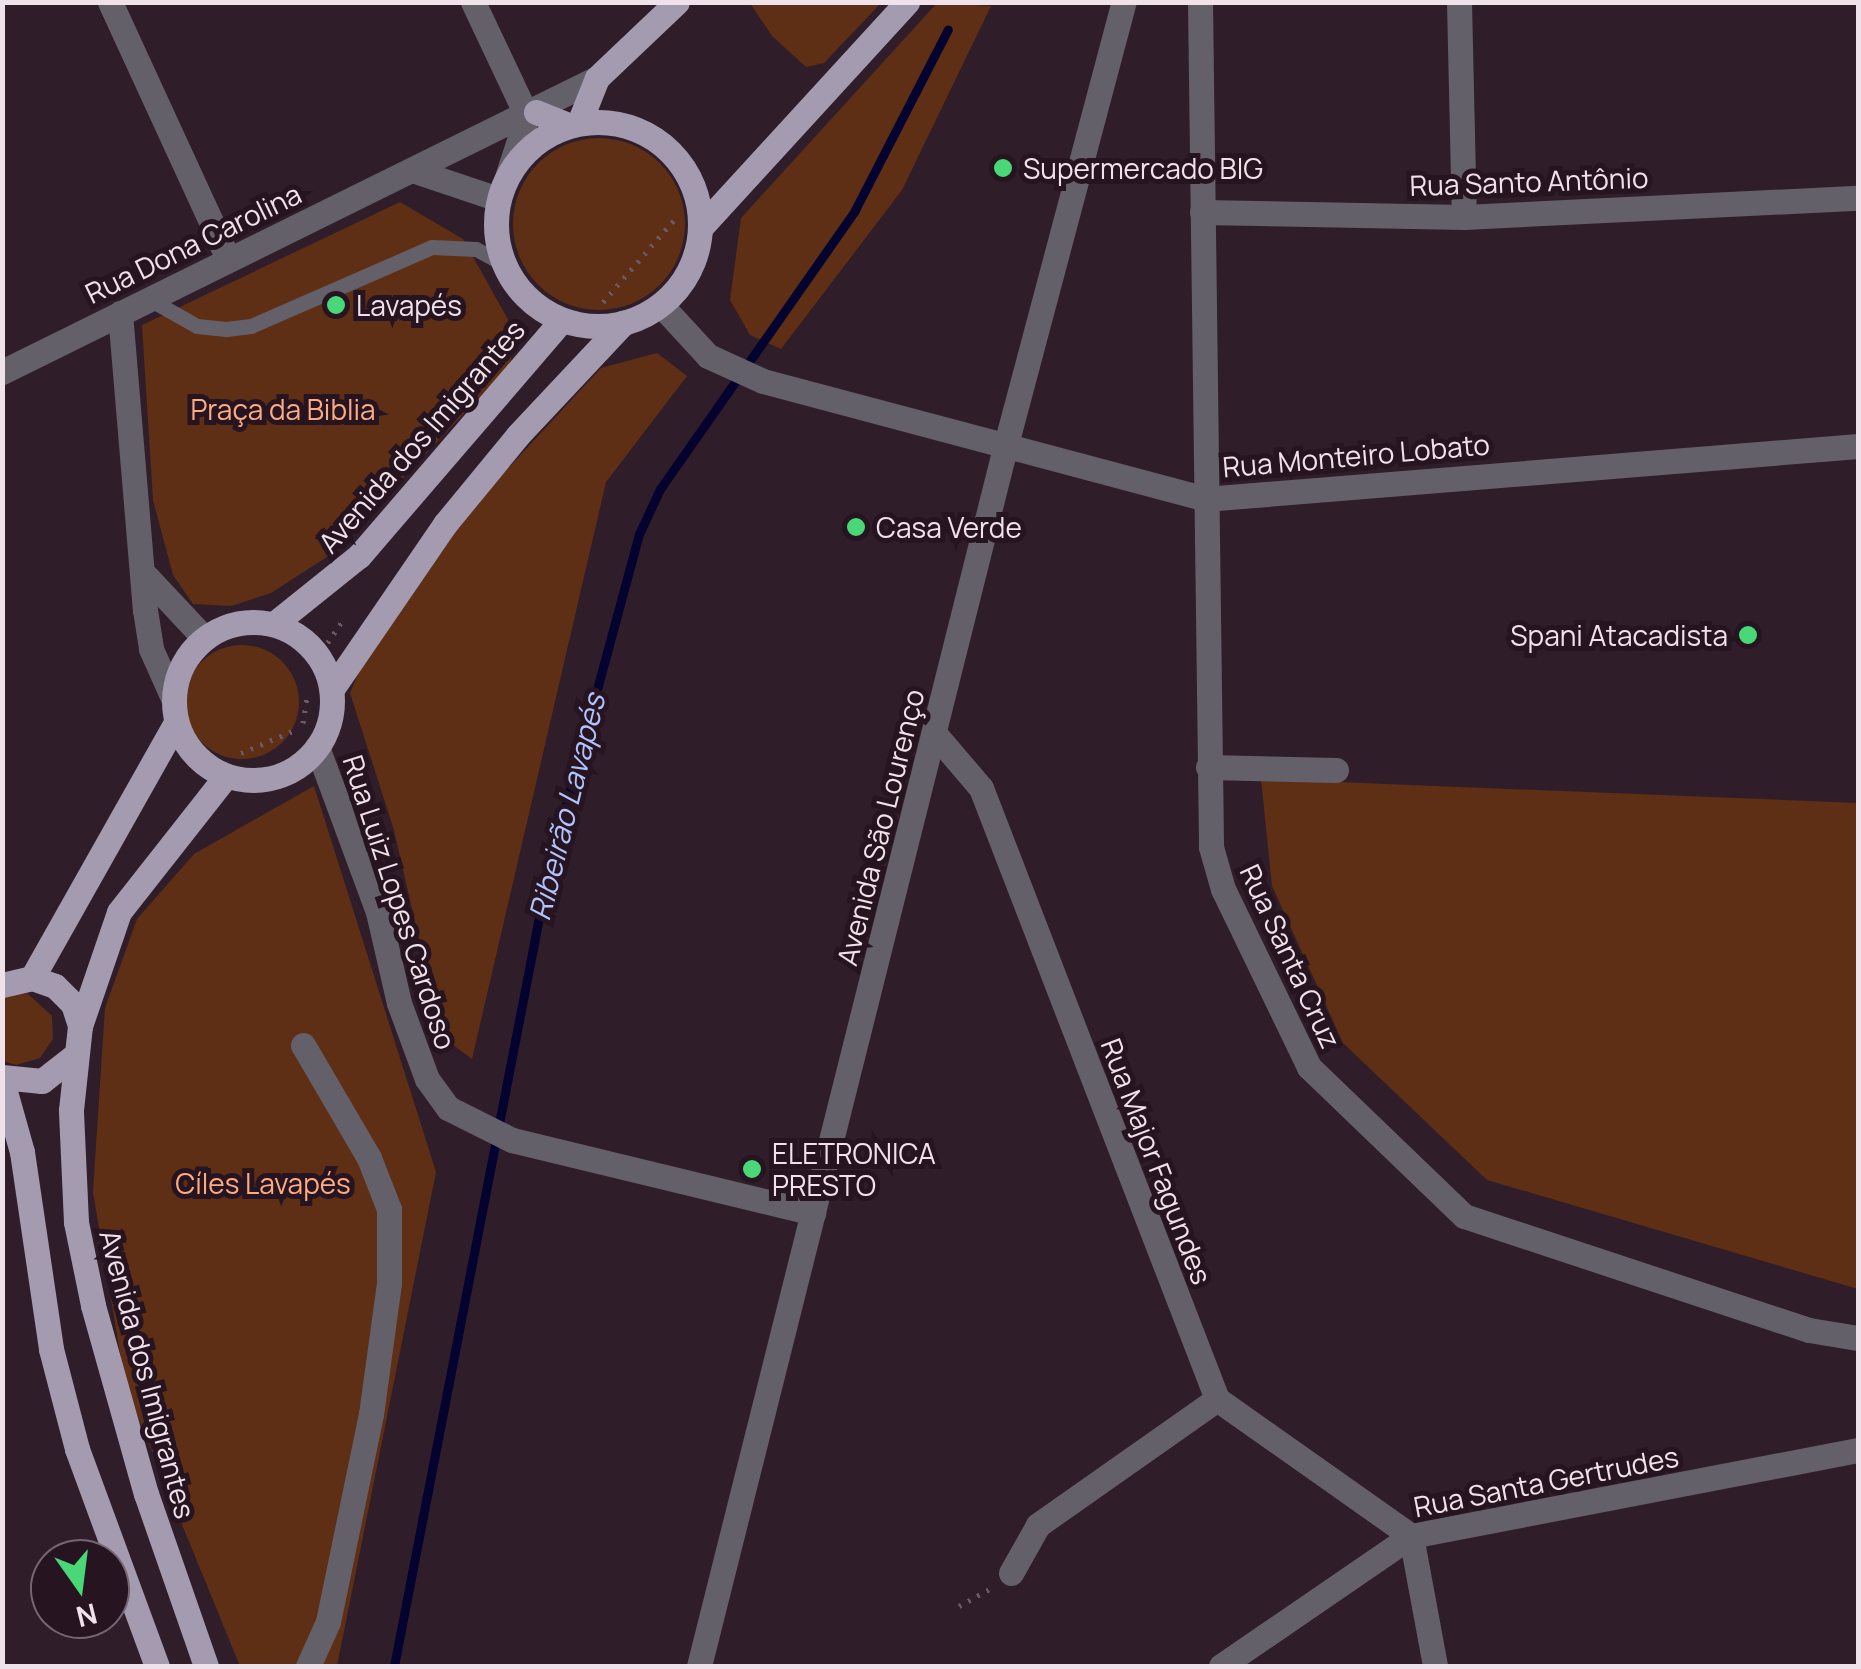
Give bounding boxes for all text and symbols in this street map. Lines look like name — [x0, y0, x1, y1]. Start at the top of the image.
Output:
place label: Supermercado BIG — [1023, 151, 1263, 185]
marker: Supermercado BIG — [992, 157, 1014, 179]
street label: Rua Santo Antônio — [1409, 160, 1649, 202]
street label: Rua Dona Carolina — [80, 176, 306, 310]
place label: Lavapés — [356, 288, 462, 322]
marker: Lavapés — [325, 294, 347, 316]
street label: Avenida dos Imigrantes — [311, 313, 531, 559]
park label: Praça da Biblia — [190, 392, 376, 426]
street label: Rua Monteiro Lobato — [1221, 427, 1491, 483]
place label: Casa Verde — [876, 510, 1022, 544]
marker: Casa Verde — [845, 516, 867, 538]
place label: Spani Atacadista — [1510, 618, 1728, 652]
marker: Spani Atacadista — [1737, 624, 1759, 646]
street label: Avenida São Lourenço — [829, 685, 931, 969]
water label: Ribeirão Lavapés — [521, 690, 613, 924]
street label: Rua Luiz Lopes Cardoso — [337, 751, 463, 1053]
street label: Rua Santa Cruz — [1234, 859, 1348, 1053]
street label: Rua Major Fagundes — [1095, 1033, 1219, 1289]
place label: ELETRONICA PRESTO — [772, 1136, 936, 1202]
marker: ELETRONICA PRESTO — [741, 1158, 763, 1180]
park label: Cíles Lavapés — [175, 1166, 351, 1200]
street label: Avenida dos Imigrantes — [93, 1226, 203, 1522]
street label: Rua Santa Gertrudes — [1411, 1439, 1681, 1523]
north arrow — [30, 1539, 130, 1639]
text: N — [72, 1595, 101, 1637]

